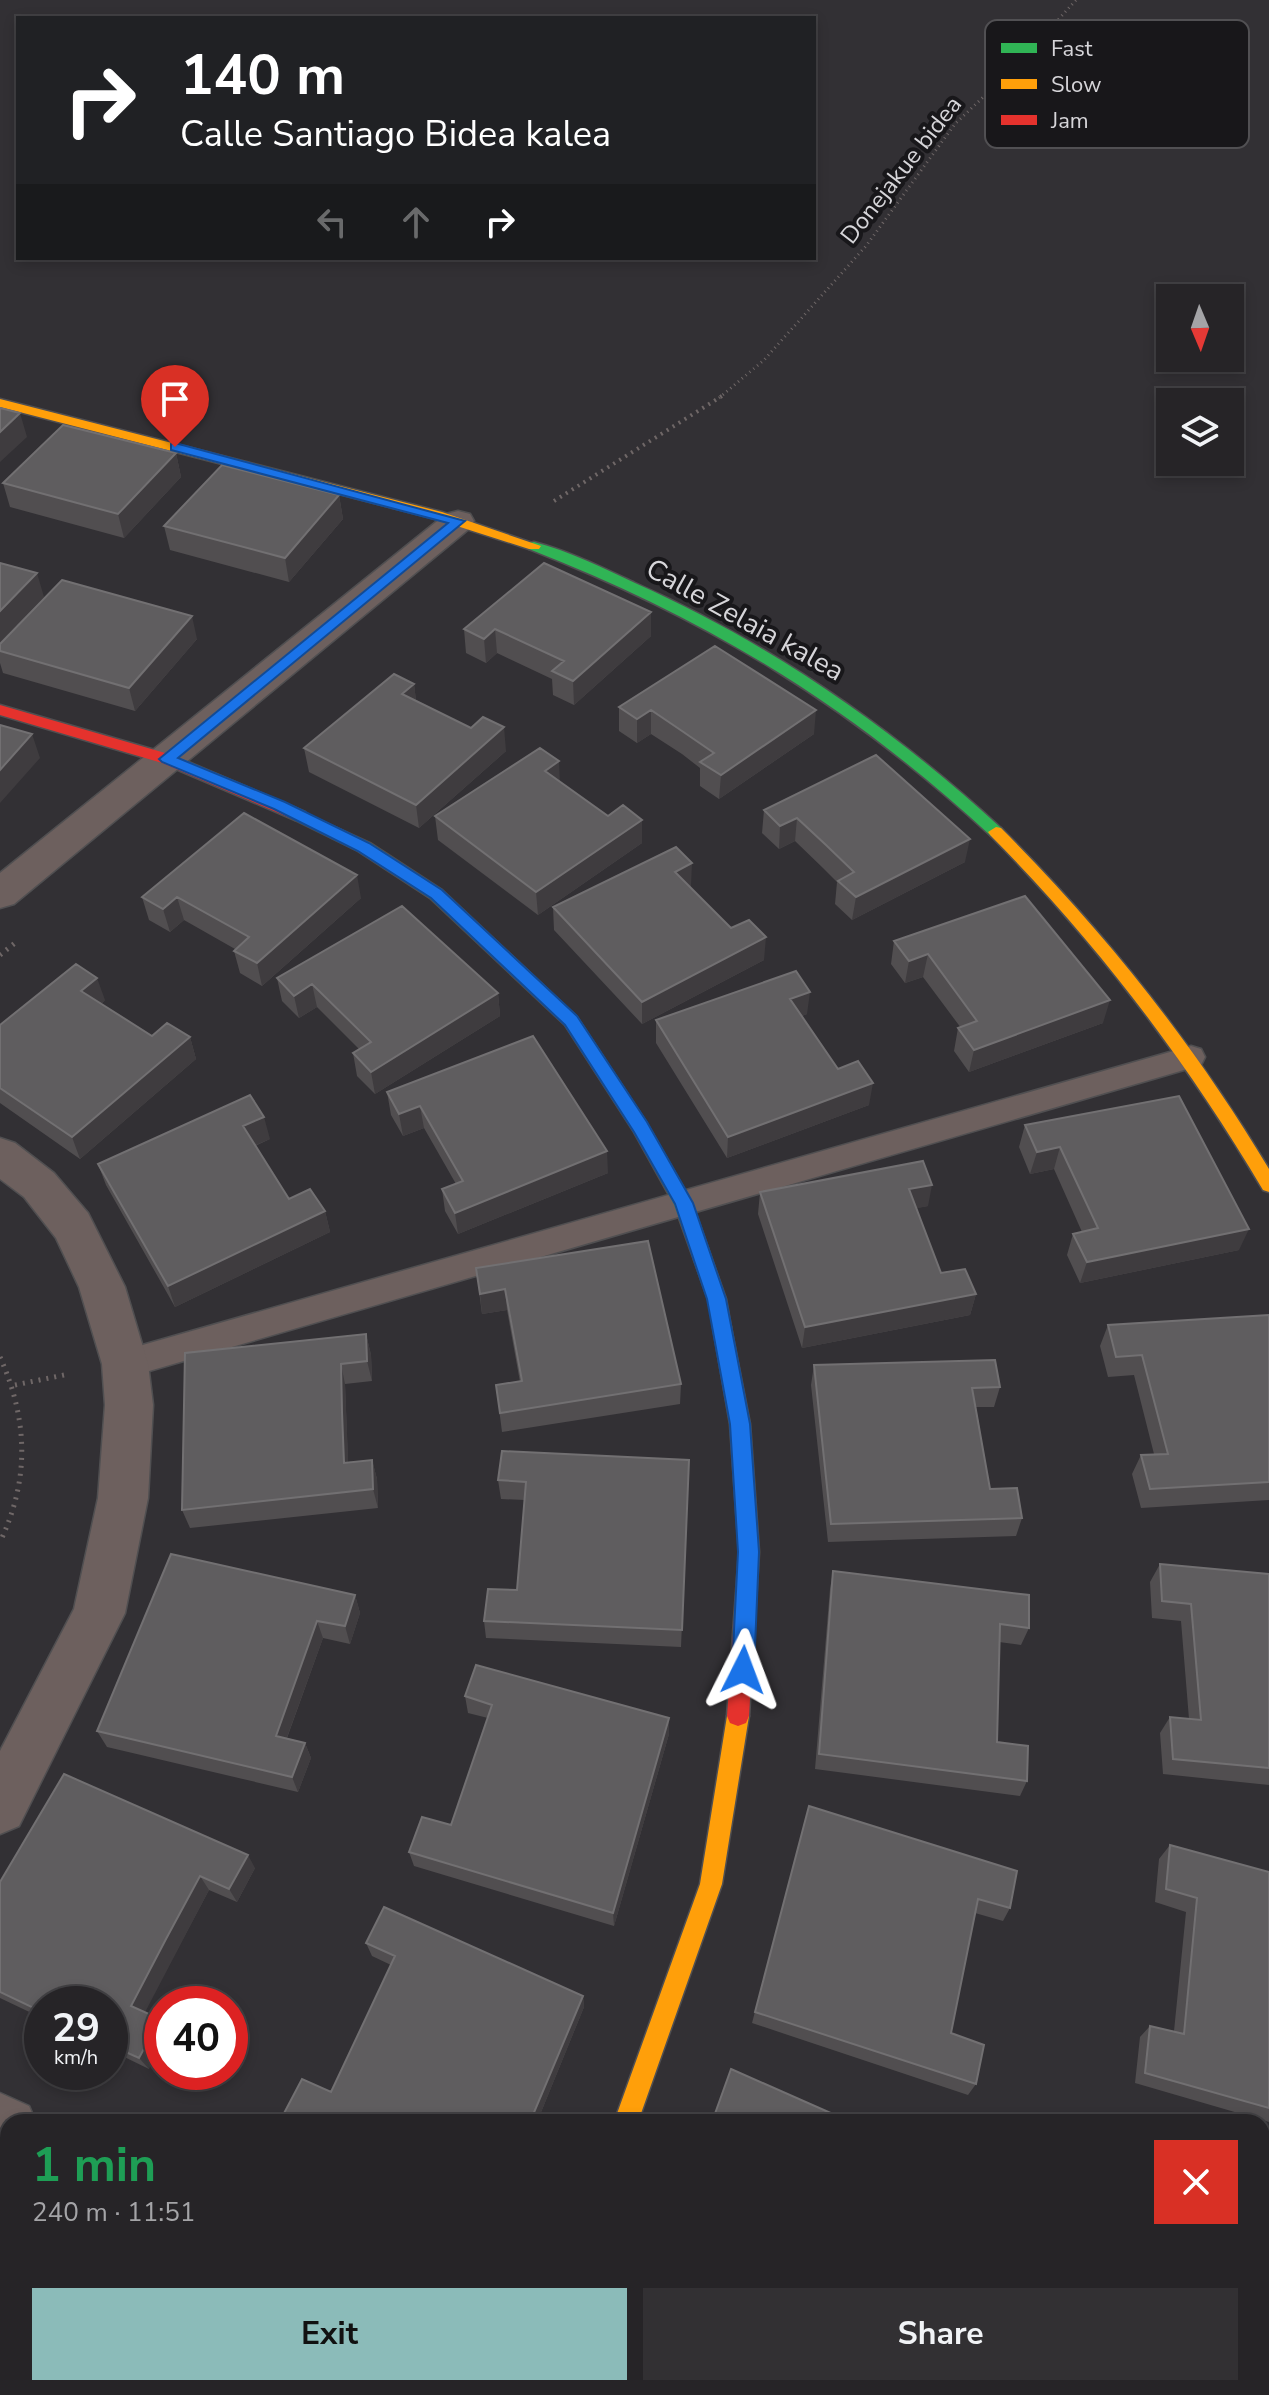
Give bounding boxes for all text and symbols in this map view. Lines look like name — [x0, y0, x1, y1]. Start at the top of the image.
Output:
legend — [985, 20, 1249, 148]
text: Fast — [1051, 34, 1093, 64]
text: 140 m — [180, 37, 345, 114]
icon: right — [48, 48, 152, 152]
text: Slow — [1051, 70, 1102, 100]
street label: Donejakue bidea — [833, 89, 969, 251]
text: Jam — [1050, 106, 1089, 136]
text: Calle Santiago Bidea kalea — [180, 110, 611, 159]
icon: left — [310, 200, 354, 244]
icon: ahead — [394, 200, 438, 244]
icon: right — [478, 200, 522, 244]
north arrow — [1156, 284, 1244, 372]
map controls — [1156, 284, 1244, 476]
pin — [141, 365, 209, 447]
icon: arrive — [153, 377, 197, 421]
button: layers — [1156, 388, 1244, 476]
street label: Calle Zelaia kalea — [639, 550, 851, 690]
position arrow — [701, 1628, 785, 1712]
speed limit sign: 40 — [144, 1986, 248, 2090]
text: 29 — [52, 2001, 100, 2055]
text: km/h — [54, 2044, 98, 2071]
text: 1 min — [32, 2132, 156, 2198]
button: close — [1154, 2140, 1238, 2224]
text: 240 m · 11:51 — [32, 2195, 195, 2230]
button: Exit — [32, 2288, 627, 2380]
button: Share — [643, 2288, 1238, 2380]

